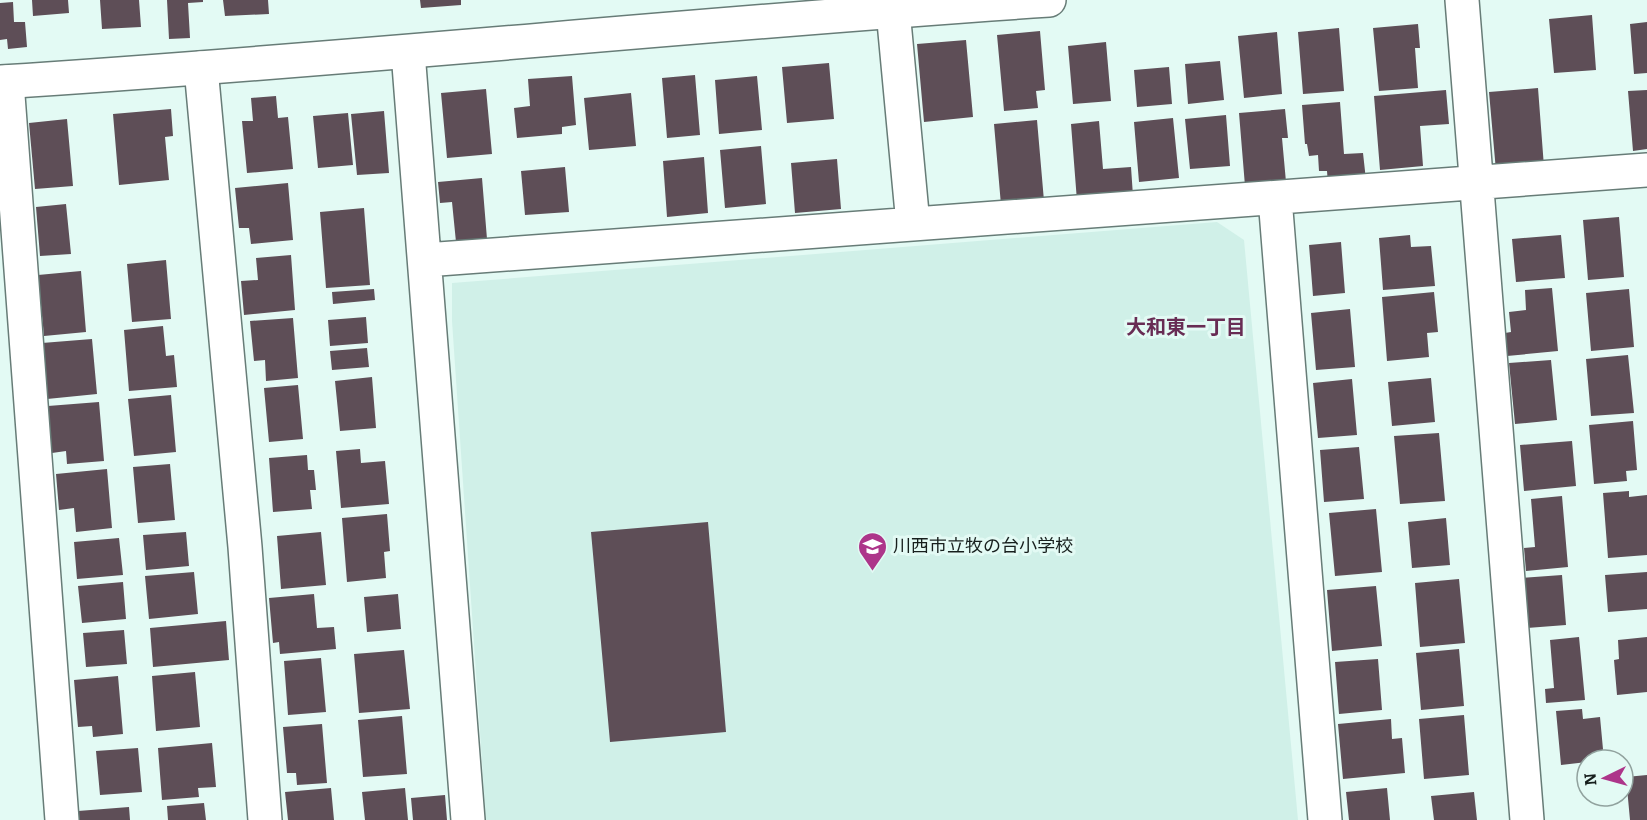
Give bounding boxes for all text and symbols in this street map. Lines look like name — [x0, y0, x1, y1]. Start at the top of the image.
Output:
district label: 大和東一丁目 — [1126, 315, 1246, 339]
school or university icon: 川西市立牧の台小学校 — [856, 530, 888, 572]
place label: 川西市立牧の台小学校 — [893, 535, 1073, 557]
north arrow — [1575, 748, 1635, 808]
text: N — [1581, 772, 1601, 786]

